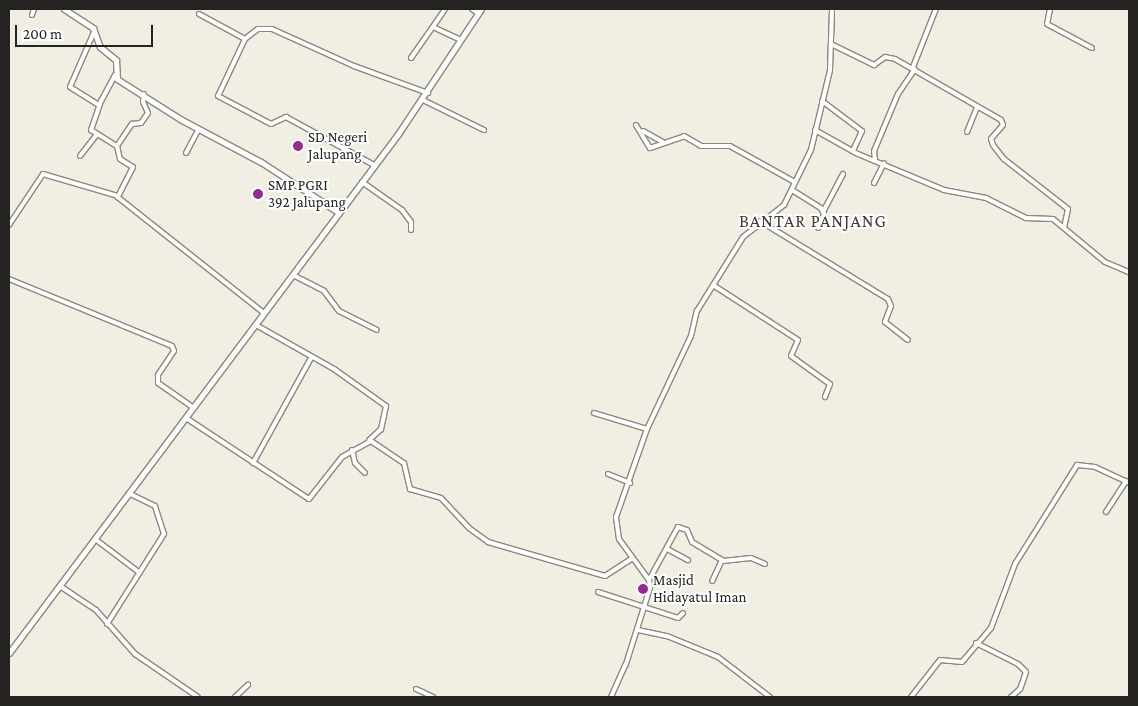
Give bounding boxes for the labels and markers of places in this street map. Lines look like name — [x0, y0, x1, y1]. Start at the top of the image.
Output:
place label: SD Negeri Jalupang — [308, 128, 367, 163]
marker: SD Negeri Jalupang — [292, 140, 304, 152]
place label: SMP PGRI 392 Jalupang — [268, 176, 346, 211]
marker: SMP PGRI 392 Jalupang — [252, 188, 264, 200]
place label: Masjid Hidayatul Iman — [653, 571, 747, 606]
marker: Masjid Hidayatul Iman — [637, 583, 649, 595]

